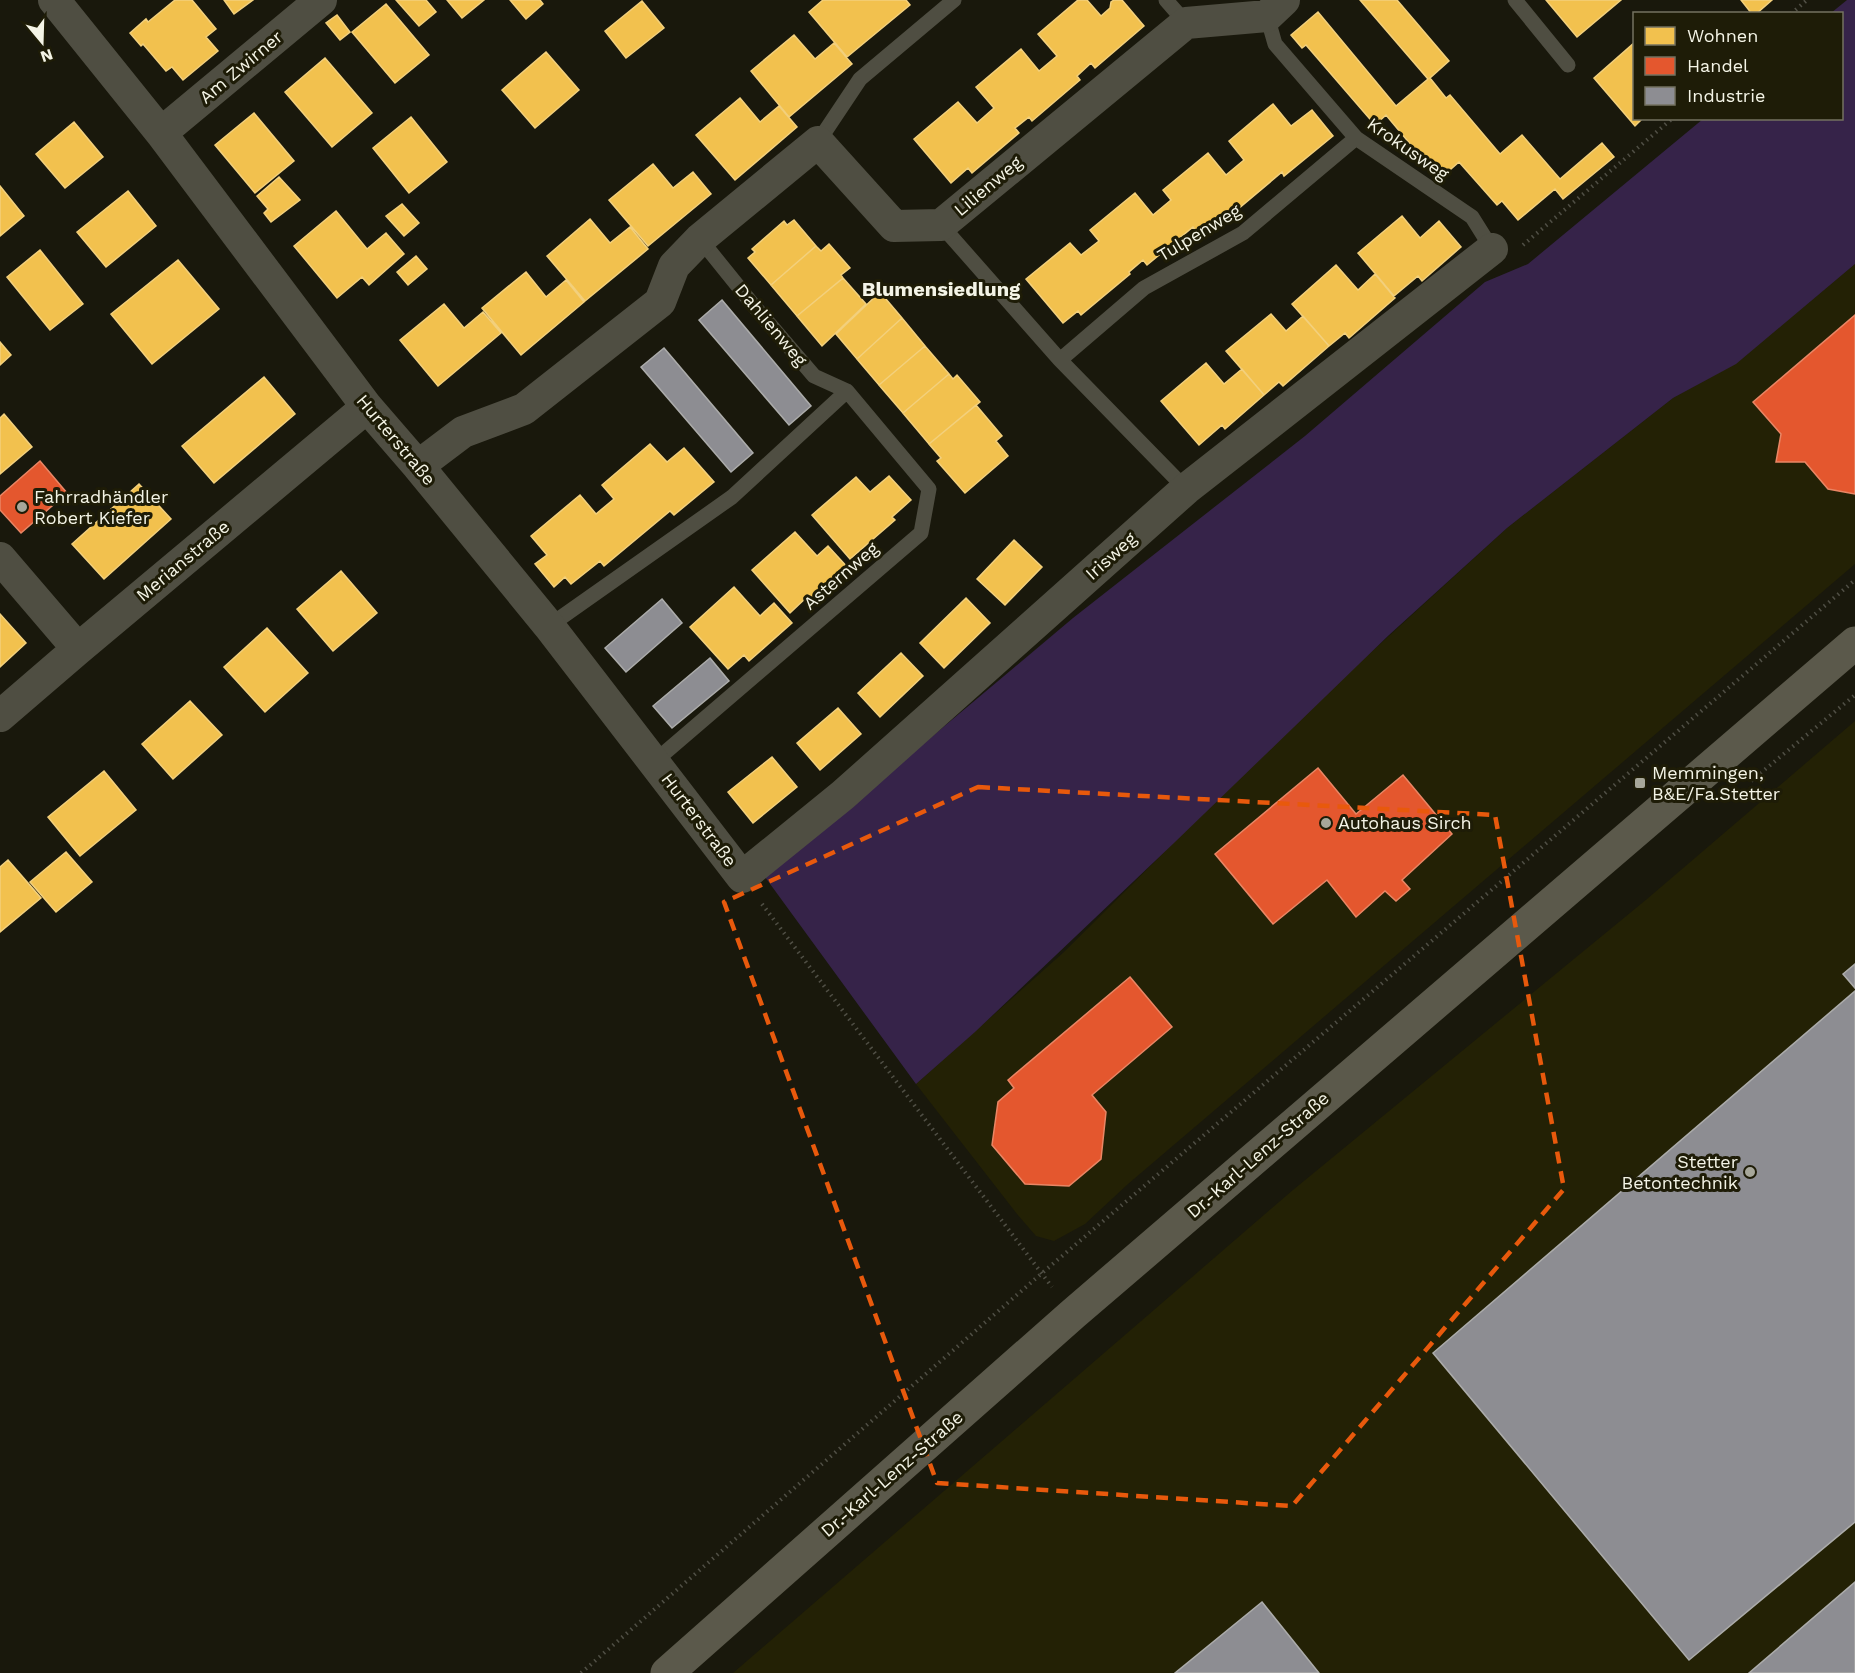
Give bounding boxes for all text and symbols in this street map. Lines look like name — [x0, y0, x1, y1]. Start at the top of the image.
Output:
north arrow — [12, 12, 72, 72]
legend — [1633, 12, 1843, 120]
text: Wohnen — [1687, 25, 1758, 46]
street label: Am Zwirner — [195, 26, 287, 107]
text: N — [38, 45, 55, 67]
text: Handel — [1687, 55, 1749, 76]
text: Industrie — [1687, 85, 1765, 106]
street label: Krokusweg — [1363, 113, 1453, 185]
street label: Lilienweg — [950, 151, 1026, 220]
street label: Tulpenweg — [1153, 199, 1245, 266]
district label: Blumensiedlung — [862, 277, 1021, 301]
street label: Dahlienweg — [731, 279, 812, 370]
street label: Hurterstraße — [352, 390, 440, 489]
place label: Fahrradhändler Robert Kiefer — [34, 486, 168, 528]
marker: Fahrradhändler Robert Kiefer — [15, 500, 29, 514]
street label: Merianstraße — [132, 516, 233, 606]
street label: Irisweg — [1081, 527, 1141, 584]
street label: Asternweg — [799, 537, 883, 614]
place label: Memmingen, B&E/Fa.Stetter — [1652, 762, 1780, 804]
street label: Hurterstraße — [657, 769, 741, 871]
marker: Memmingen, B&E/Fa.Stetter — [1633, 776, 1647, 790]
place label: Autohaus Sirch — [1338, 812, 1472, 833]
marker: Autohaus Sirch — [1319, 816, 1333, 830]
street label: Dr.-Karl-Lenz-Straße — [1182, 1087, 1333, 1222]
place label: Stetter Betontechnik — [1621, 1151, 1738, 1193]
marker: Stetter Betontechnik — [1743, 1165, 1757, 1179]
street label: Dr.-Karl-Lenz-Straße — [816, 1406, 967, 1541]

